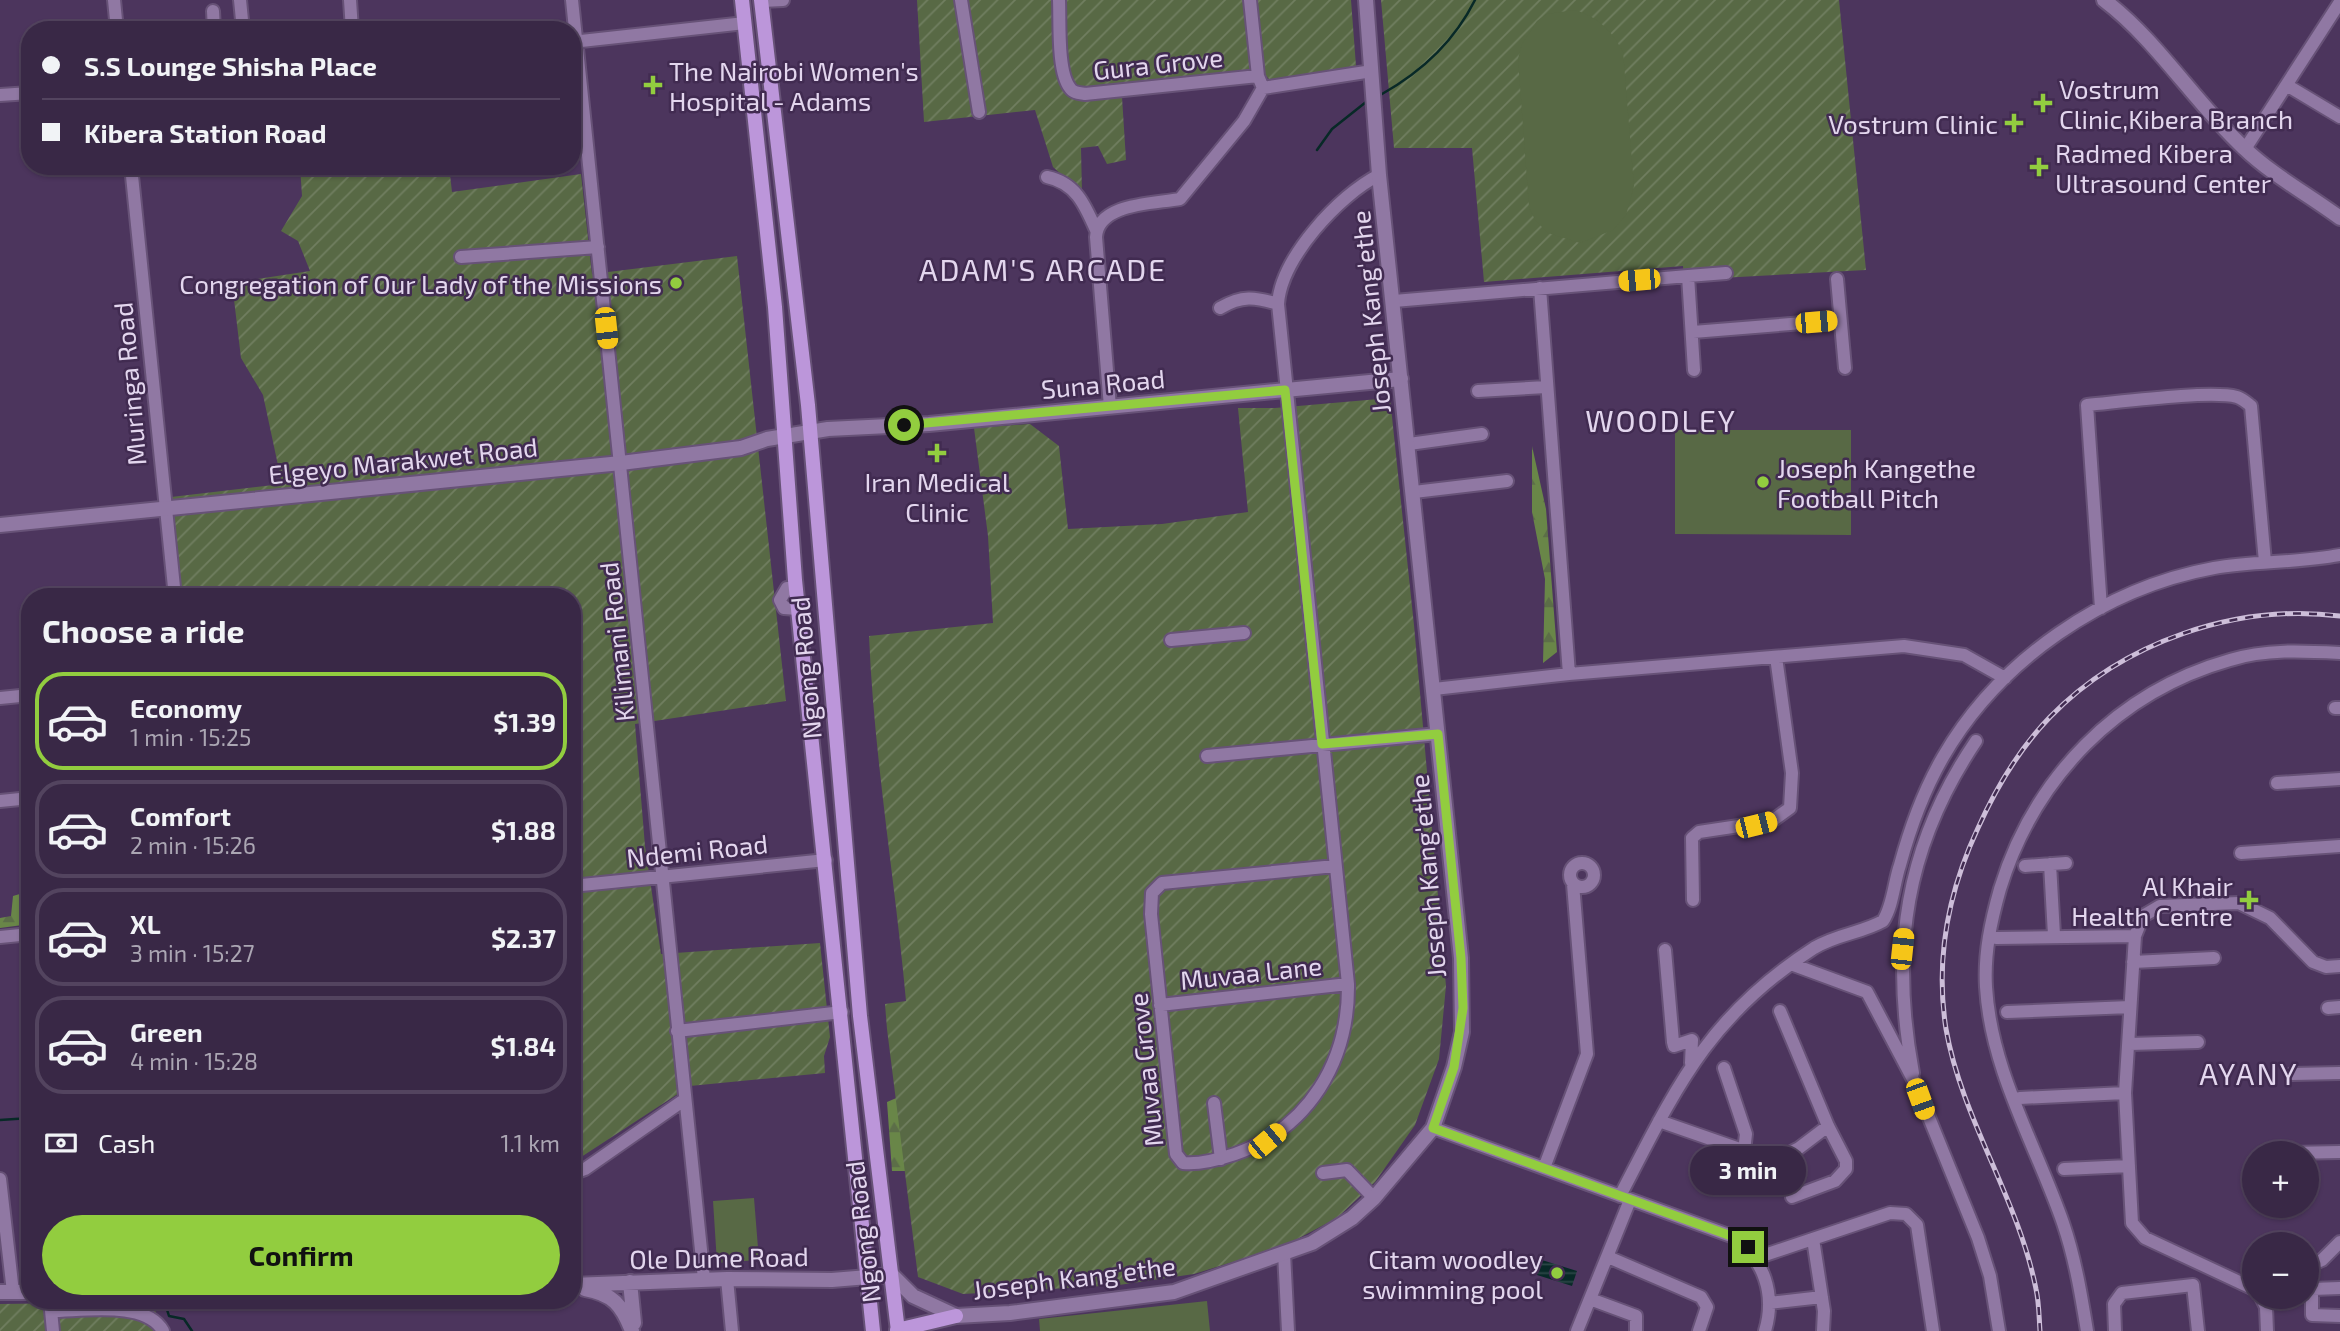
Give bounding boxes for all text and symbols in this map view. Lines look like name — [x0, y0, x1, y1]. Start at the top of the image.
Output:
street label: Gura Grove — [1092, 41, 1224, 85]
text: S.S Lounge Shisha Place — [84, 50, 377, 81]
place label: The Nairobi Women's Hospital - Adams — [669, 55, 919, 116]
place label: Vostrum Clinic,Kibera Branch — [2059, 73, 2293, 134]
marker: The Nairobi Women's Hospital - Adams — [643, 75, 663, 95]
marker: Vostrum Clinic,Kibera Branch — [2033, 93, 2053, 113]
place label: Vostrum Clinic — [1828, 108, 1998, 139]
marker: Vostrum Clinic — [2004, 113, 2024, 133]
text: Kibera Station Road — [84, 117, 327, 148]
place label: Radmed Kibera Ultrasound Center — [2055, 137, 2271, 198]
marker: Radmed Kibera Ultrasound Center — [2029, 157, 2049, 177]
street label: Joseph Kang'ethe — [1344, 209, 1396, 415]
district label: ADAM'S ARCADE — [919, 251, 1167, 287]
place label: Congregation of Our Lady of the Missions — [179, 268, 662, 299]
car — [1618, 268, 1661, 292]
marker: Congregation of Our Lady of the Missions — [668, 275, 684, 291]
street label: Muringa Road — [106, 301, 152, 467]
car — [594, 306, 619, 350]
car — [1795, 310, 1838, 334]
street label: Suna Road — [1040, 362, 1166, 404]
district label: WOODLEY — [1585, 402, 1737, 438]
route start — [888, 409, 920, 441]
street label: Elgeyo Marakwet Road — [267, 430, 539, 490]
marker: Iran Medical Clinic — [927, 443, 947, 463]
place label: Joseph Kangethe Football Pitch — [1777, 452, 1976, 513]
place label: Iran Medical Clinic — [864, 466, 1010, 527]
marker: Joseph Kangethe Football Pitch — [1755, 474, 1771, 490]
street label: Kilimani Road — [592, 561, 640, 723]
street label: Ngong Road — [783, 596, 827, 740]
text: Choose a ride — [42, 611, 245, 649]
icon: car — [46, 690, 109, 753]
text: Economy — [130, 692, 242, 723]
text: $1.39 — [493, 706, 556, 737]
text: 1 min · 15:25 — [130, 723, 251, 751]
street label: Joseph Kang'ethe — [1403, 773, 1451, 979]
icon: car — [46, 798, 109, 861]
text: Comfort — [130, 800, 231, 831]
car — [1734, 810, 1779, 840]
text: $1.88 — [491, 814, 556, 845]
street label: Ndemi Road — [625, 827, 769, 873]
text: 2 min · 15:26 — [130, 831, 256, 859]
place label: Al Khair Health Centre — [2071, 870, 2233, 931]
marker: Al Khair Health Centre — [2239, 890, 2259, 910]
icon: car — [46, 906, 109, 969]
text: XL — [130, 908, 161, 939]
text: $2.37 — [491, 922, 556, 953]
car — [1890, 927, 1915, 971]
text: 3 min · 15:27 — [130, 939, 254, 967]
street label: Muvaa Lane — [1179, 949, 1323, 995]
street label: Muvaa Grove — [1122, 992, 1168, 1148]
icon: car — [46, 1014, 109, 1077]
text: Green — [130, 1016, 203, 1047]
text: $1.84 — [491, 1030, 556, 1061]
text: 4 min · 15:28 — [130, 1047, 258, 1075]
district label: AYANY — [2199, 1055, 2299, 1091]
car — [1903, 1076, 1938, 1122]
car — [1245, 1119, 1290, 1163]
icon: cash — [42, 1124, 80, 1162]
text: Cash — [98, 1127, 155, 1158]
text: 1.1 km — [500, 1129, 560, 1157]
map controls — [2242, 1141, 2319, 1309]
button: + — [2242, 1141, 2319, 1218]
callout: 3 min — [1690, 1146, 1806, 1194]
text: 3 min — [1719, 1156, 1777, 1184]
street label: Ngong Road — [838, 1159, 886, 1305]
button: Confirm — [42, 1215, 560, 1295]
route end — [1732, 1231, 1764, 1263]
button: − — [2242, 1232, 2319, 1309]
street label: Ole Dume Road — [629, 1240, 809, 1274]
place label: Citam woodley swimming pool — [1362, 1243, 1543, 1304]
street label: Joseph Kang'ethe — [971, 1249, 1177, 1305]
marker: Citam woodley swimming pool — [1549, 1265, 1565, 1281]

